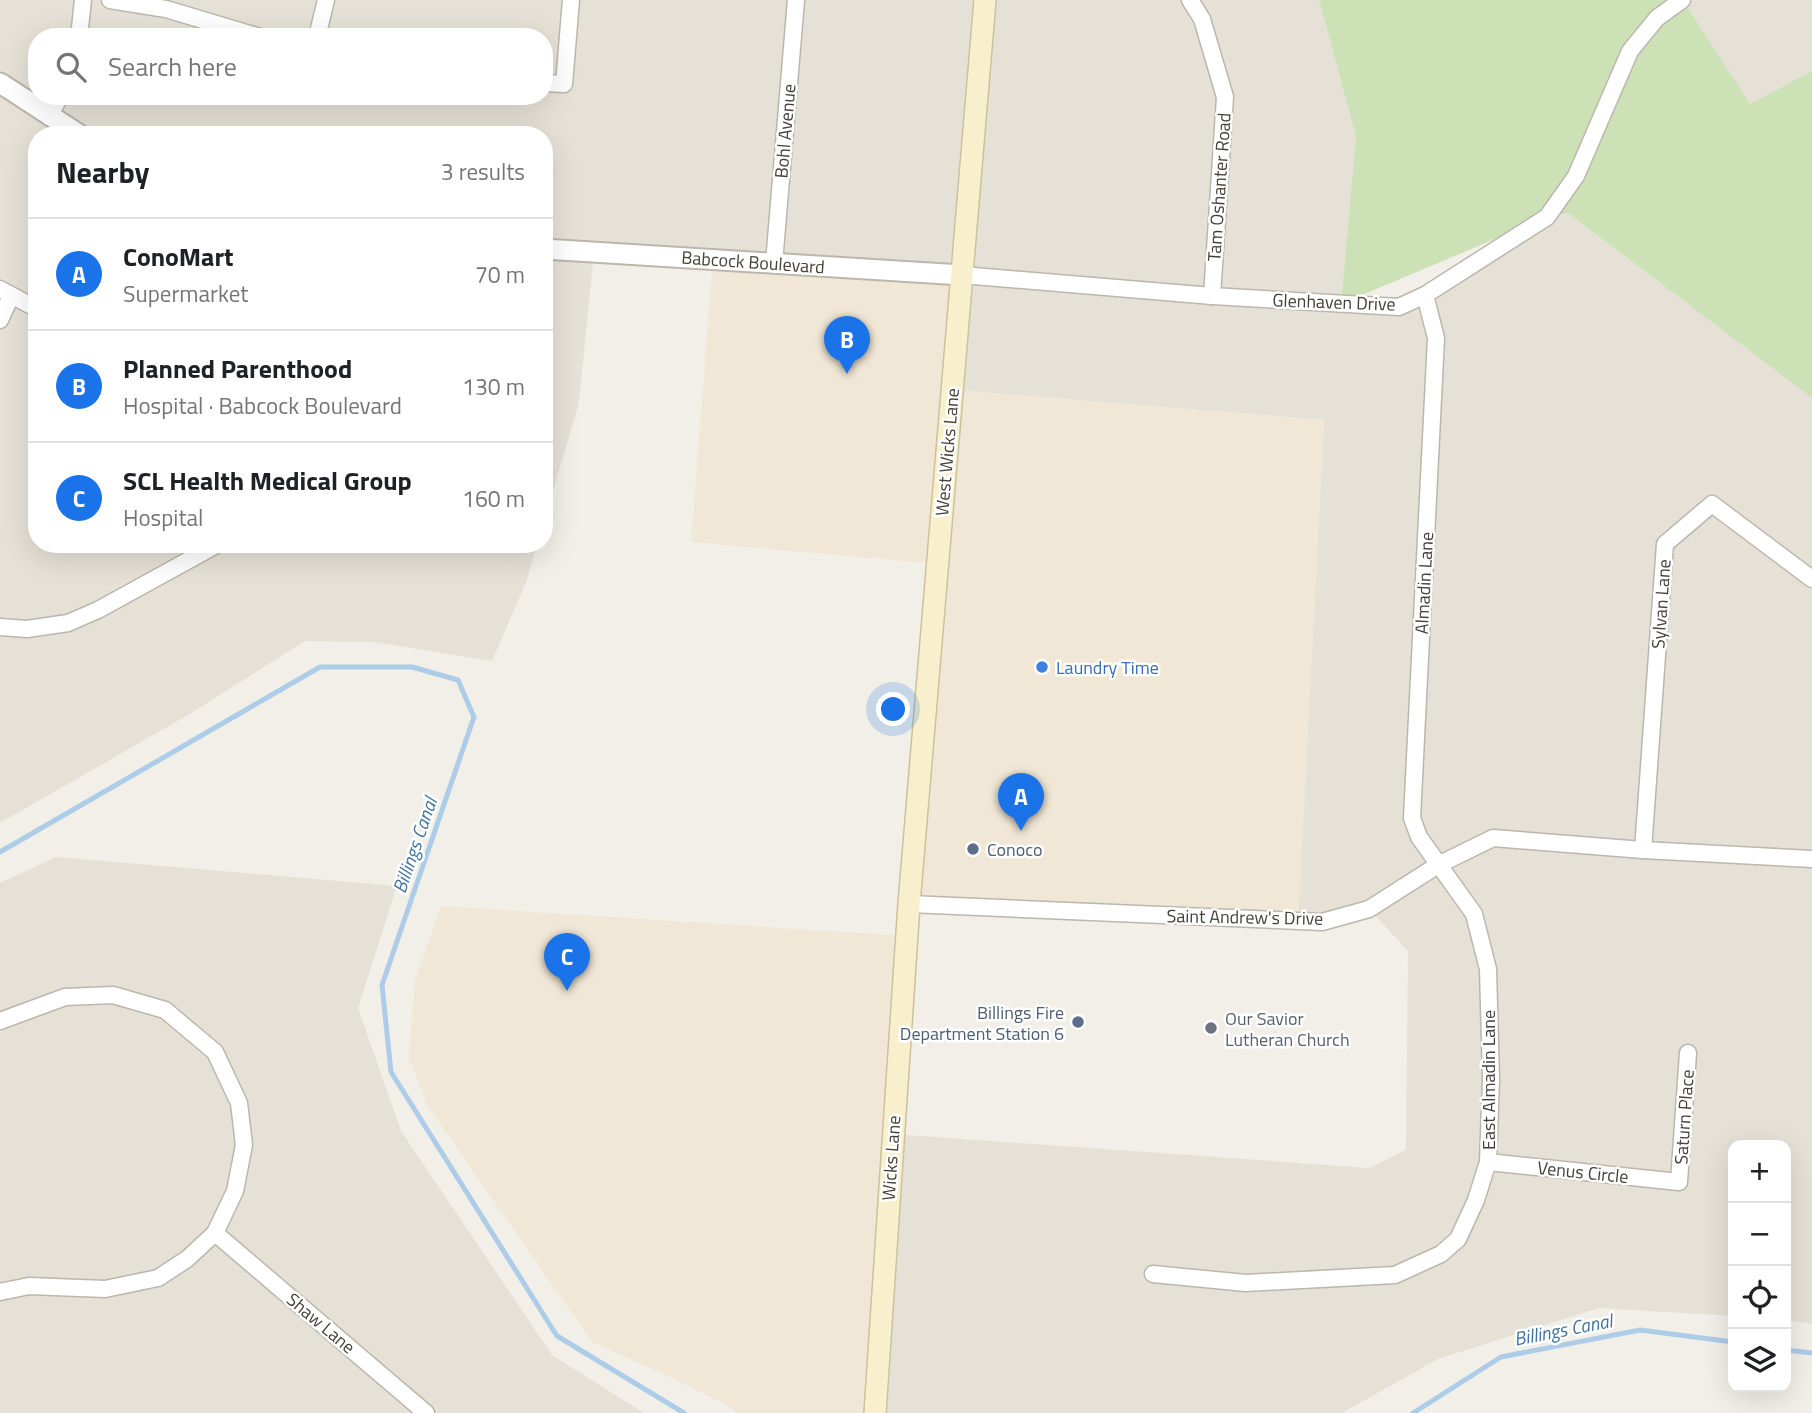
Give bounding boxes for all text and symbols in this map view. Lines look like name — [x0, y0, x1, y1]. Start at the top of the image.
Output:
search box — [28, 28, 553, 105]
text: Search here — [108, 47, 237, 86]
icon: search — [52, 48, 90, 86]
street label: Bohl Avenue — [767, 83, 803, 179]
street label: Tam Oshanter Road — [1200, 112, 1238, 262]
text: Nearby — [56, 149, 149, 195]
text: 3 results — [441, 154, 525, 189]
text: ConoMart — [123, 237, 234, 276]
street label: Babcock Boulevard — [680, 244, 826, 280]
text: A — [72, 257, 86, 292]
text: 70 m — [475, 257, 525, 292]
text: Supermarket — [123, 276, 248, 311]
street label: Glenhaven Drive — [1272, 286, 1396, 318]
pin: B — [824, 316, 870, 374]
text: Planned Parenthood — [123, 349, 352, 388]
text: B — [72, 369, 86, 404]
text: 130 m — [462, 369, 525, 404]
street label: West Wicks Lane — [928, 387, 966, 517]
text: Hospital · Babcock Boulevard — [123, 388, 402, 423]
text: SCL Health Medical Group — [123, 461, 412, 500]
text: C — [73, 481, 85, 516]
text: 160 m — [462, 481, 525, 516]
text: Hospital — [123, 500, 203, 535]
street label: Almadin Lane — [1408, 531, 1440, 635]
street label: Sylvan Lane — [1644, 558, 1678, 650]
place label: Laundry Time — [1056, 654, 1159, 681]
marker: Laundry Time — [1034, 659, 1050, 675]
your location — [876, 692, 910, 726]
pin: A — [998, 773, 1044, 831]
water label: Billings Canal — [384, 791, 445, 897]
place label: Conoco — [987, 836, 1043, 863]
marker: Conoco — [965, 841, 981, 857]
street label: Saint Andrew's Drive — [1166, 902, 1324, 932]
pin: C — [544, 933, 590, 991]
place label: Billings Fire Department Station 6 — [900, 999, 1064, 1047]
place label: Our Savior Lutheran Church — [1225, 1005, 1350, 1053]
street label: East Almadin Lane — [1475, 1010, 1502, 1150]
marker: Billings Fire Department Station 6 — [1070, 1014, 1086, 1030]
marker: Our Savior Lutheran Church — [1203, 1020, 1219, 1036]
street label: Saturn Place — [1667, 1069, 1701, 1165]
street label: Wicks Lane — [875, 1115, 907, 1201]
map controls — [1728, 1140, 1791, 1392]
button: + — [1728, 1140, 1791, 1203]
street label: Venus Circle — [1536, 1154, 1630, 1190]
button: − — [1728, 1203, 1791, 1266]
button: locate — [1728, 1266, 1791, 1329]
street label: Shaw Lane — [281, 1286, 361, 1360]
water label: Billings Canal — [1511, 1305, 1617, 1353]
button: layers — [1728, 1329, 1791, 1392]

